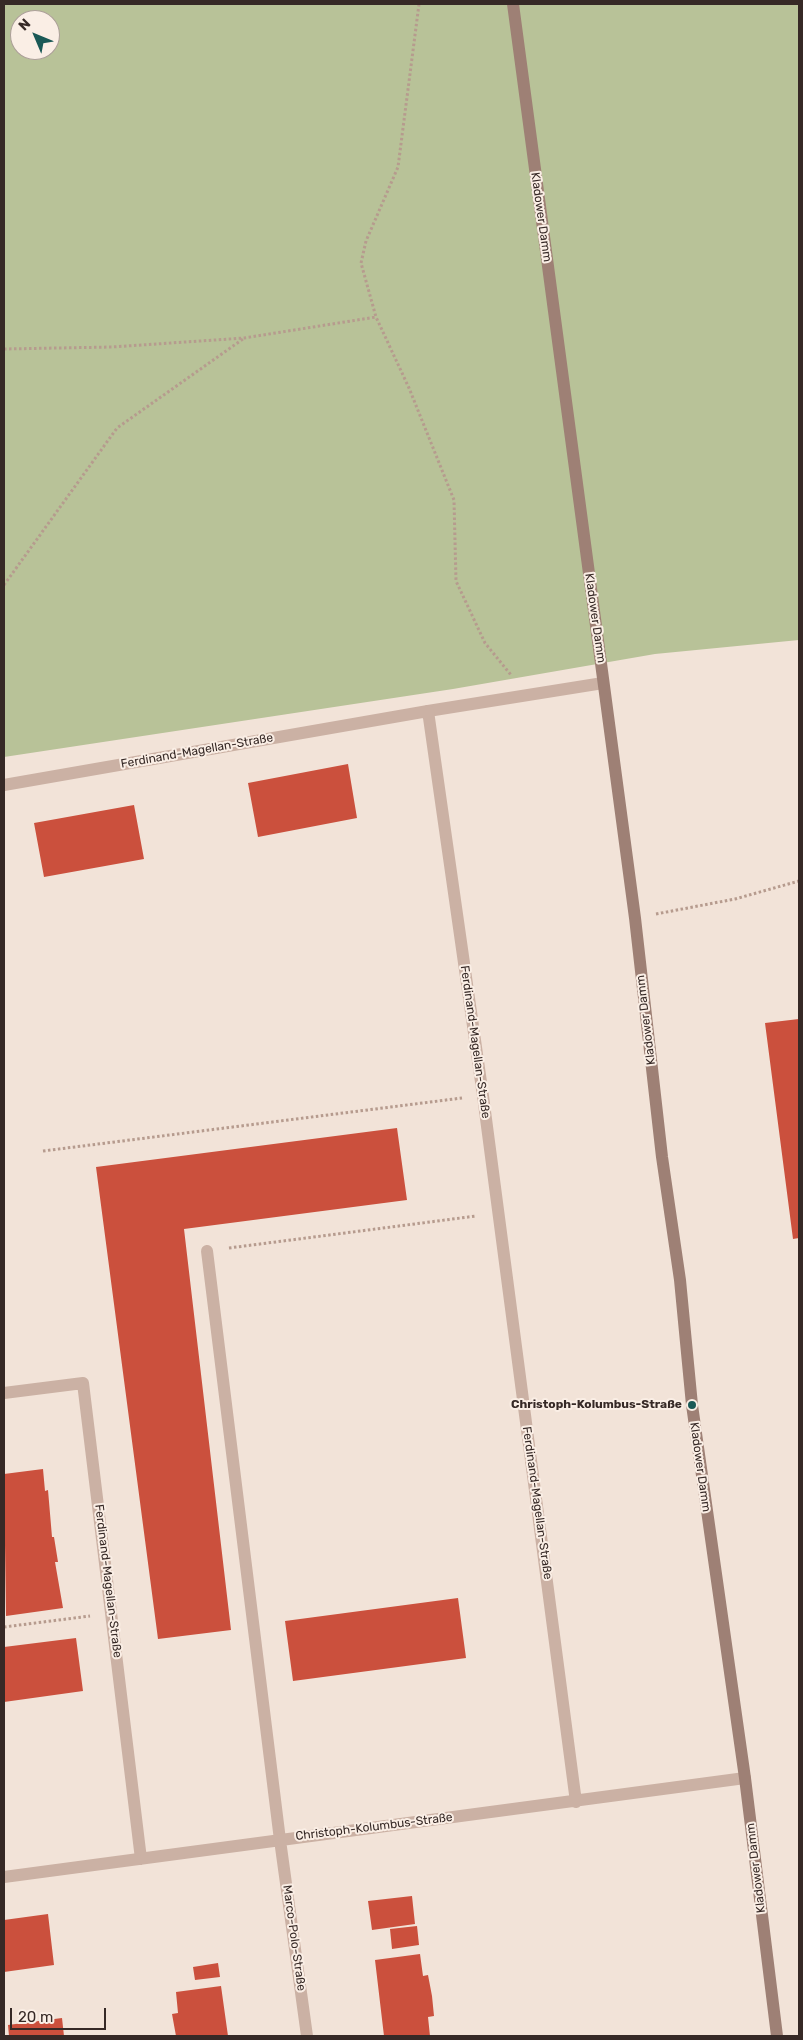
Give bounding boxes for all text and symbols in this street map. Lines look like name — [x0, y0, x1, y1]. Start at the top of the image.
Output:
north arrow — [10, 10, 60, 60]
text: N — [15, 15, 34, 34]
street label: Kladower Damm — [528, 171, 554, 263]
street label: Kladower Damm — [582, 572, 608, 664]
street label: Ferdinand-Magellan-Straße — [120, 730, 274, 772]
street label: Ferdinand-Magellan-Straße — [457, 965, 493, 1119]
street label: Kladower Damm — [633, 974, 659, 1066]
place label: Christoph-Kolumbus-Straße — [511, 1398, 682, 1412]
marker: Christoph-Kolumbus-Straße — [686, 1399, 698, 1411]
street label: Kladower Damm — [687, 1421, 713, 1513]
street label: Ferdinand-Magellan-Straße — [519, 1426, 555, 1580]
street label: Ferdinand-Magellan-Straße — [91, 1503, 125, 1659]
street label: Christoph-Kolumbus-Straße — [295, 1810, 453, 1844]
street label: Kladower Damm — [743, 1822, 769, 1914]
street label: Marco-Polo-Straße — [279, 1884, 309, 1992]
scale bar — [12, 1998, 109, 2030]
text: 20 m — [18, 2008, 53, 2026]

